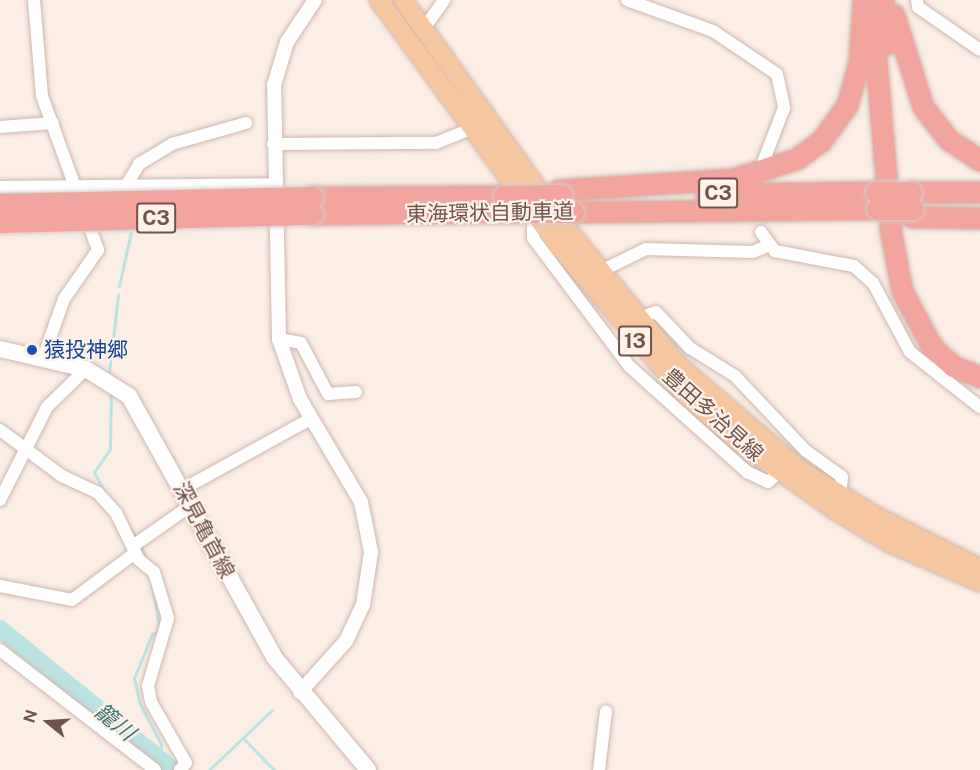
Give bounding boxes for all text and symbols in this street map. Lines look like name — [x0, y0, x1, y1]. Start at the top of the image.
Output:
road number: C3 — [697, 176, 739, 210]
street label: 東海環状自動車道 — [406, 199, 574, 227]
road number: C3 — [135, 201, 177, 235]
road number: 13 — [617, 324, 653, 358]
place label: 猿投神郷 — [44, 337, 128, 363]
marker: 猿投神郷 — [25, 343, 39, 357]
street label: 豊田多治見線 — [658, 363, 768, 467]
street label: 深見亀首線 — [168, 478, 240, 582]
north arrow — [18, 692, 78, 752]
water label: 籠川 — [90, 698, 140, 746]
text: N — [19, 707, 41, 725]

